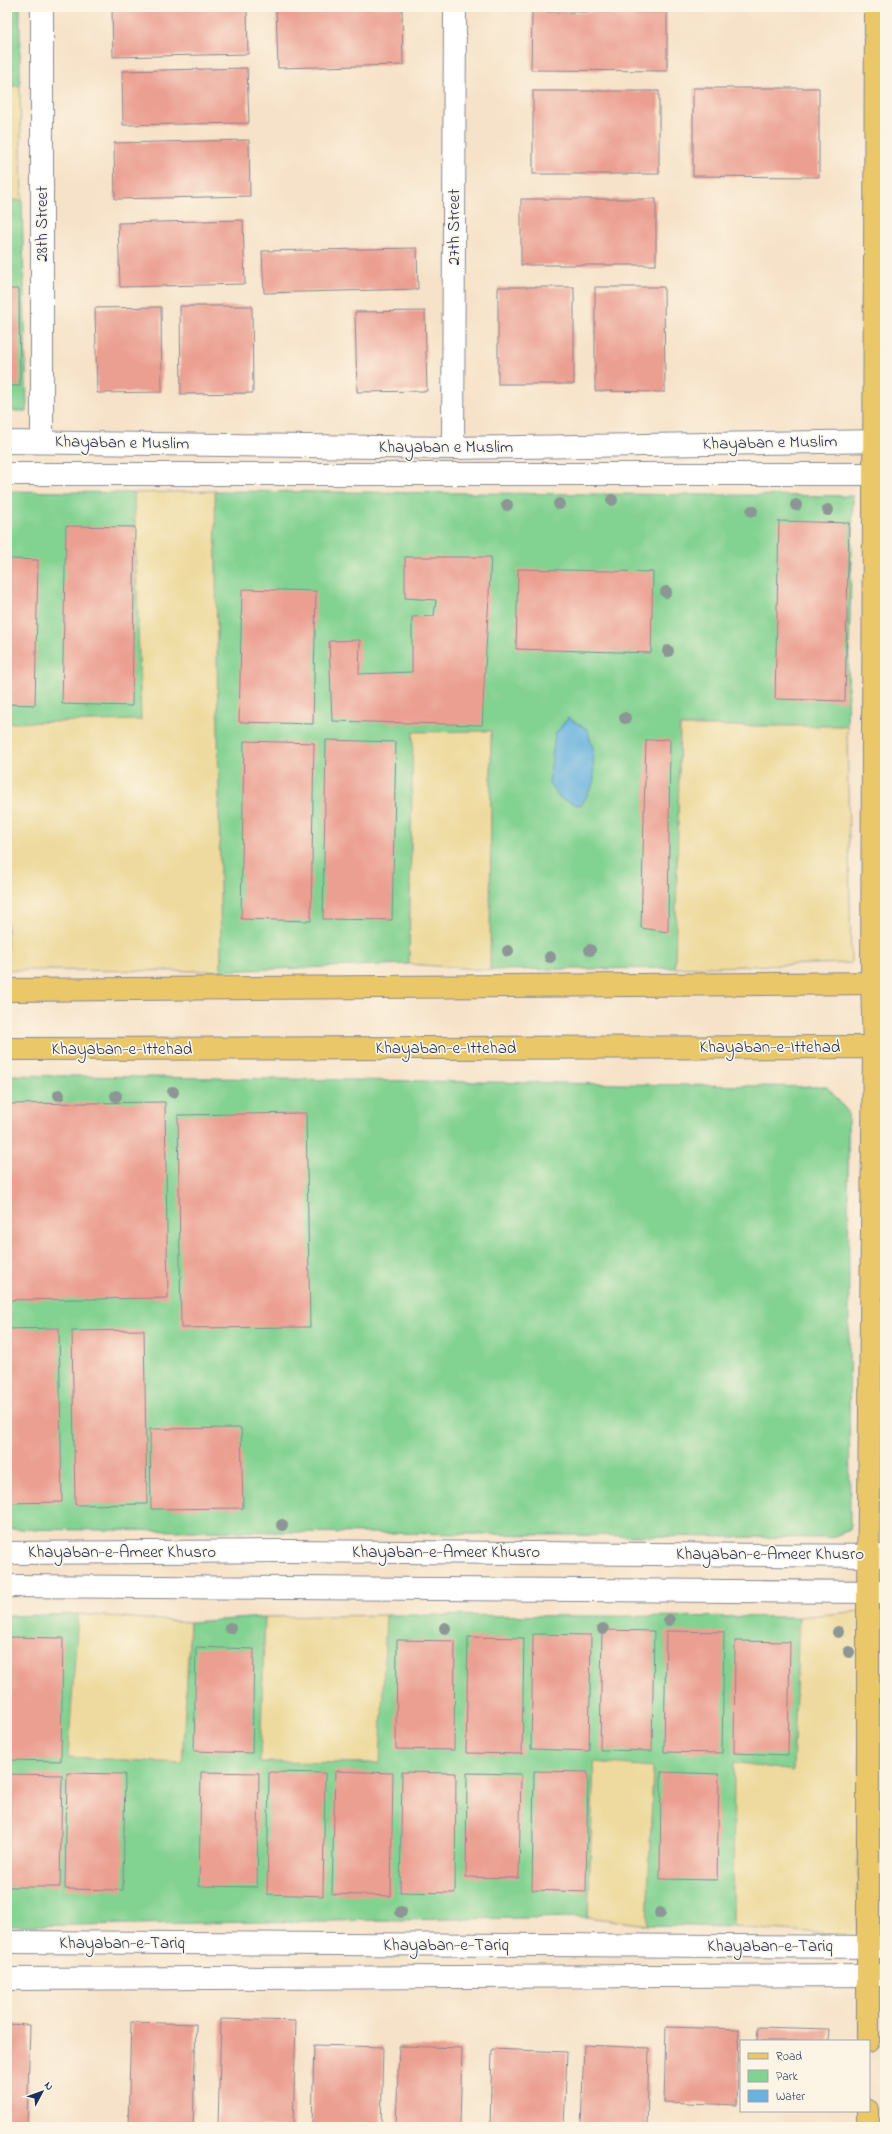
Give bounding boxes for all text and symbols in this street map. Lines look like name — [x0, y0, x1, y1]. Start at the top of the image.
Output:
street label: 28th Street — [30, 186, 55, 262]
street label: 27th Street — [442, 189, 467, 265]
street label: Khayaban e Muslim — [55, 429, 189, 458]
street label: Khayaban e Muslim — [703, 429, 837, 458]
street label: Khayaban e Muslim — [379, 435, 513, 461]
street label: Khayaban-e-Ittehad — [700, 1035, 841, 1061]
street label: Khayaban-e-Ittehad — [376, 1036, 517, 1062]
street label: Khayaban-e-Ittehad — [52, 1037, 193, 1063]
street label: Khayaban-e-Ameer Khusro — [28, 1540, 216, 1566]
street label: Khayaban-e-Ameer Khusro — [352, 1540, 540, 1566]
street label: Khayaban-e-Ameer Khusro — [676, 1542, 864, 1568]
street label: Khayaban-e-Tariq — [59, 1931, 185, 1957]
street label: Khayaban-e-Tariq — [383, 1933, 509, 1959]
street label: Khayaban-e-Tariq — [707, 1934, 833, 1960]
legend — [740, 2040, 870, 2112]
text: Road — [776, 2048, 802, 2066]
text: Park — [776, 2068, 798, 2086]
north arrow — [22, 2072, 62, 2112]
text: N — [40, 2078, 57, 2094]
text: Water — [776, 2088, 805, 2106]

